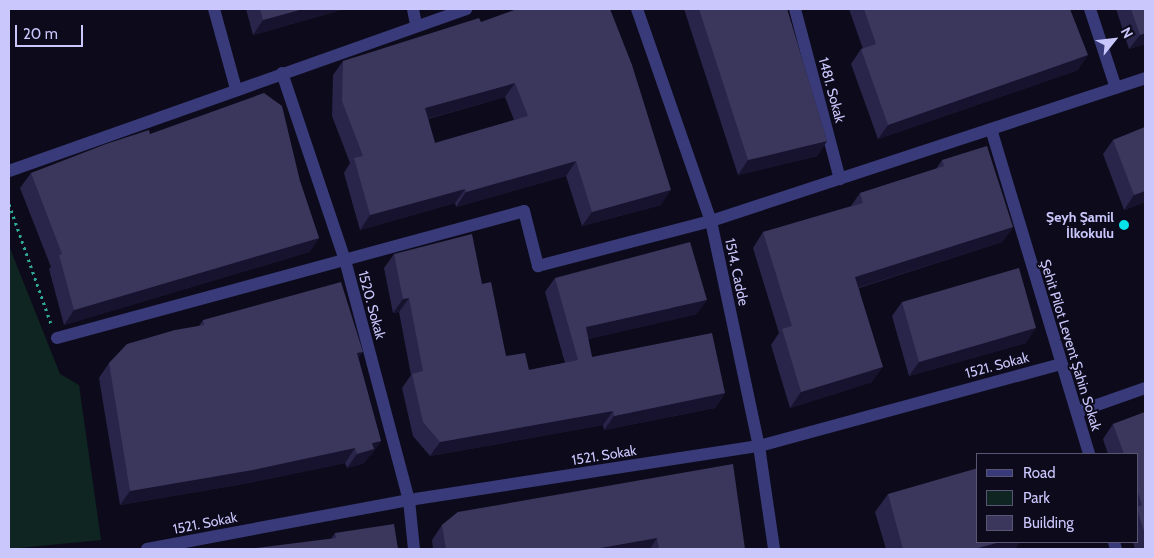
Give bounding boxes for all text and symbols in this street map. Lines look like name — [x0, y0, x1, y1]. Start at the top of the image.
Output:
scale bar — [18, 15, 85, 47]
north arrow — [1089, 15, 1139, 65]
text: N — [1117, 24, 1137, 41]
text: 20 m — [23, 25, 58, 43]
street label: 1481. Sokak — [815, 56, 849, 124]
place label: Şeyh Şamil İlkokulu — [1046, 209, 1114, 242]
marker: Şeyh Şamil İlkokulu — [1118, 219, 1130, 231]
street label: 1514. Cadde — [722, 237, 752, 307]
street label: Şehit Pilot Levent Şahin Sokak — [1037, 257, 1105, 433]
street label: 1520. Sokak — [355, 269, 389, 341]
street label: 1521. Sokak — [963, 348, 1031, 382]
street label: 1521. Sokak — [571, 442, 637, 468]
legend — [976, 453, 1139, 543]
text: Road — [1023, 464, 1056, 482]
text: Park — [1023, 489, 1050, 507]
street label: 1521. Sokak — [171, 509, 239, 537]
text: Building — [1023, 514, 1074, 532]

